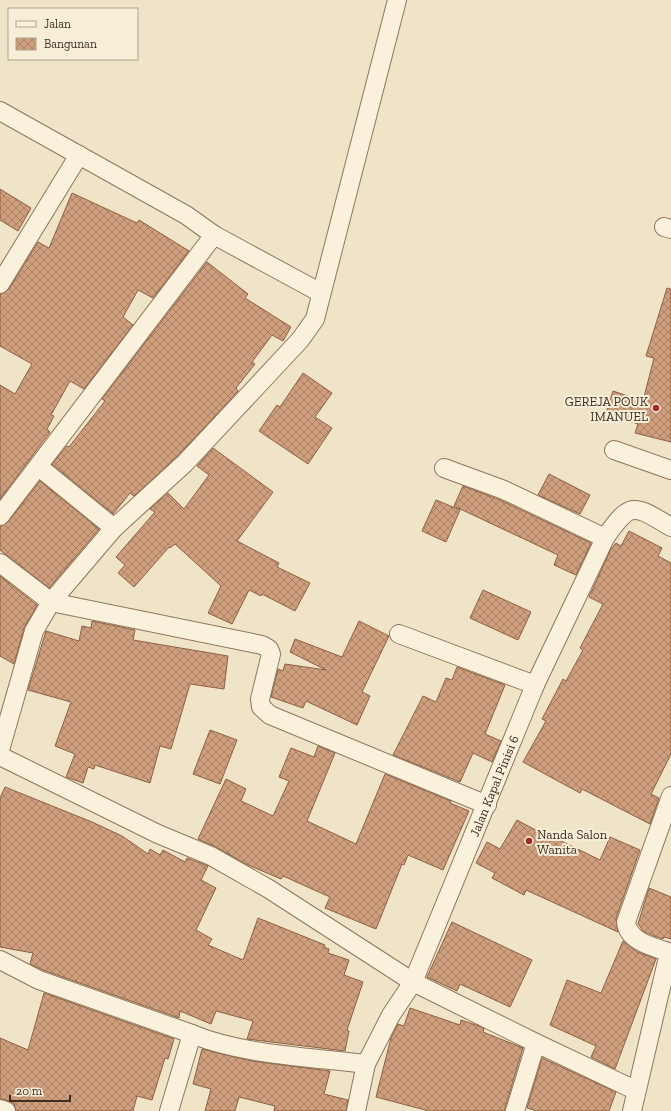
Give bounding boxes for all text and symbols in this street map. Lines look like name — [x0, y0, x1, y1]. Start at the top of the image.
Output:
legend — [8, 8, 138, 60]
text: Jalan — [44, 17, 71, 31]
text: Bangunan — [44, 37, 97, 51]
place label: GEREJA POUK IMANUEL — [565, 394, 649, 424]
marker: GEREJA POUK IMANUEL — [651, 403, 661, 413]
street label: Jalan Kapal Pinisi 6 — [467, 733, 522, 839]
place label: Nanda Salon Wanita — [537, 827, 608, 857]
marker: Nanda Salon Wanita — [524, 836, 534, 846]
scale bar — [10, 1077, 70, 1103]
text: 20 m — [16, 1084, 43, 1098]

